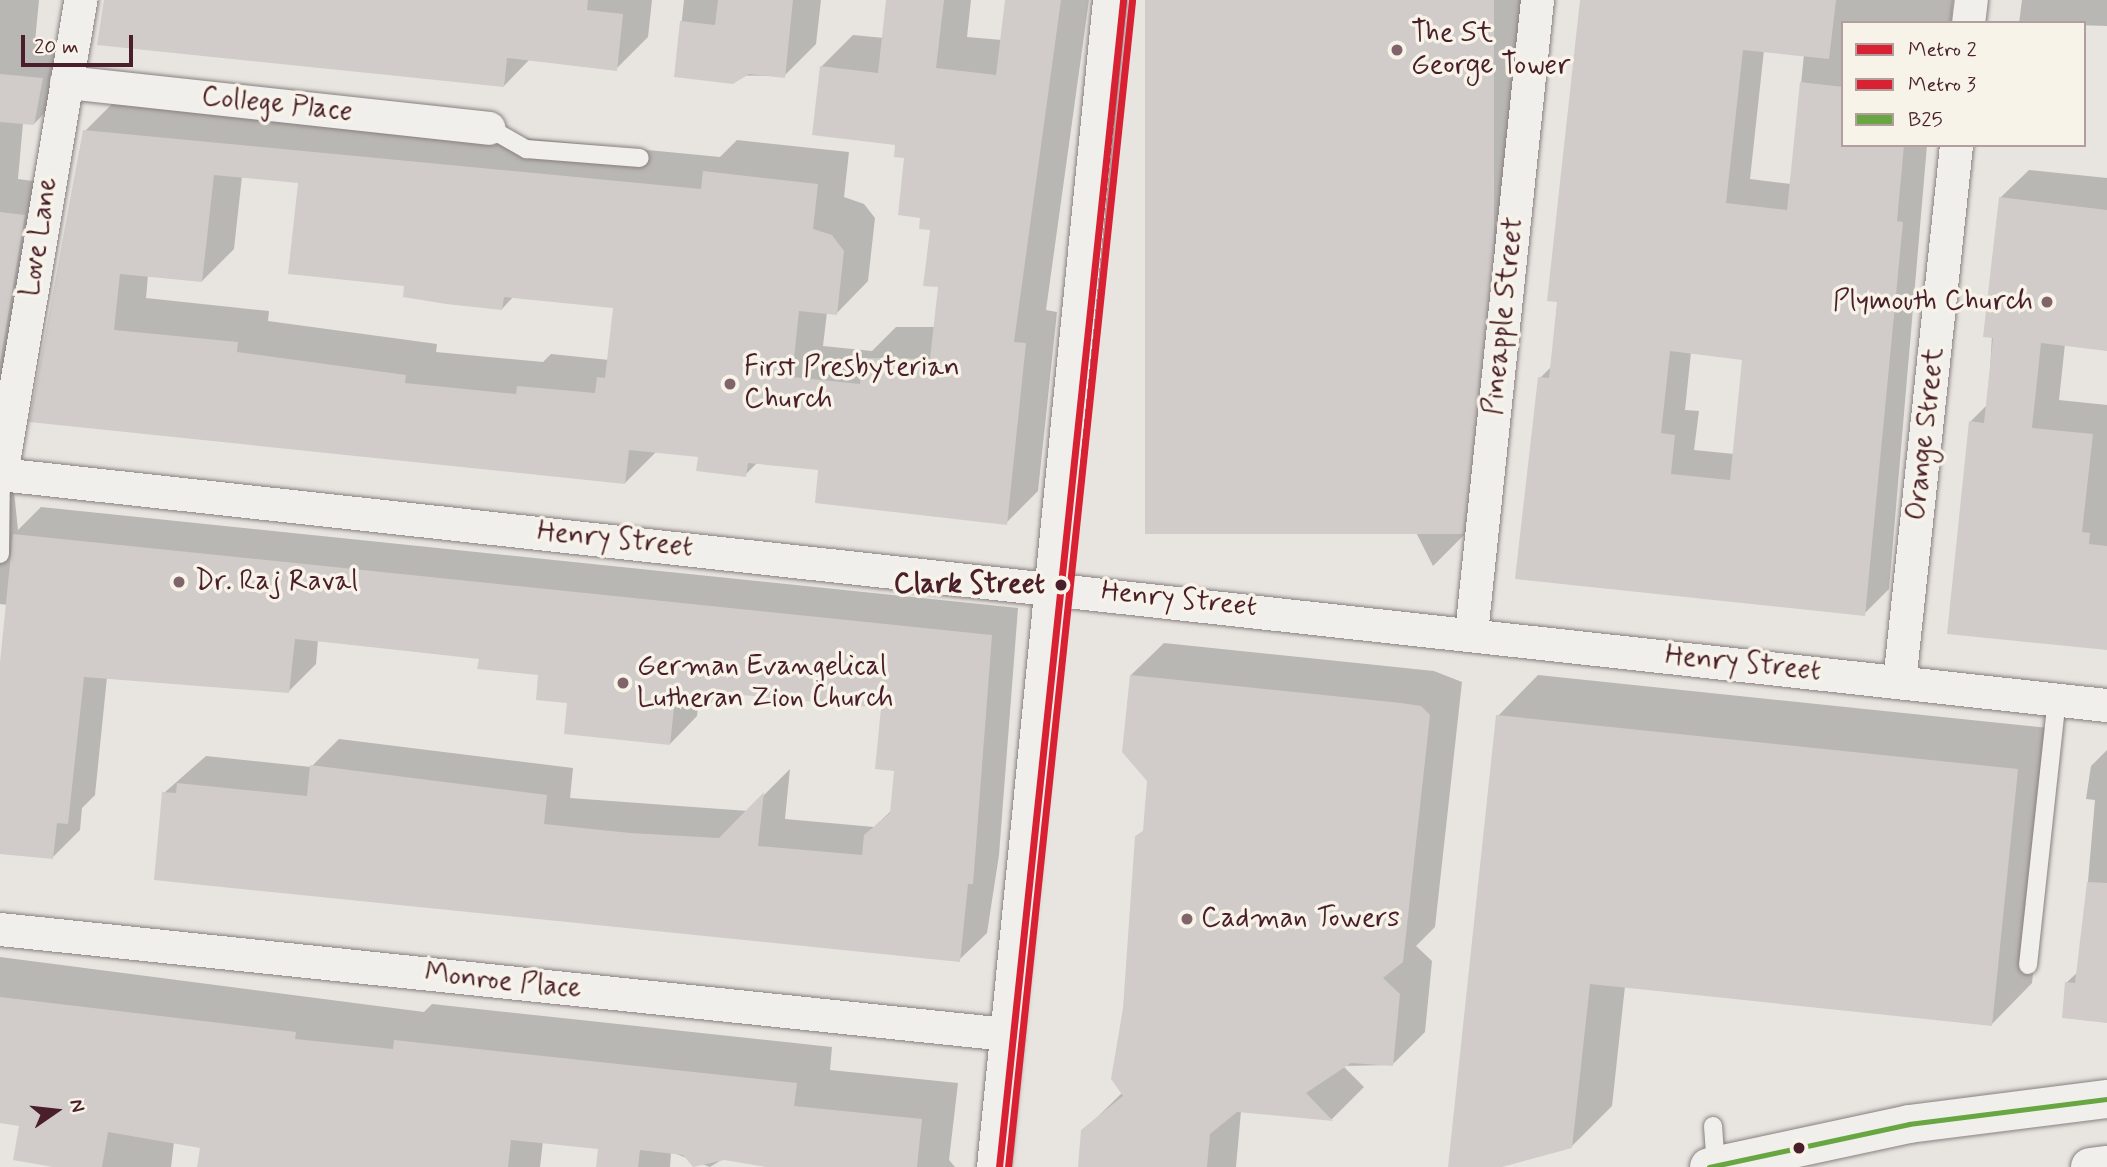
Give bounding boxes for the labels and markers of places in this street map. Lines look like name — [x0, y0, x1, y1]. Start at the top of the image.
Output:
place label: The St George Tower — [1411, 17, 1570, 83]
marker: The St George Tower — [1389, 42, 1405, 58]
place label: Plymouth Church — [1833, 285, 2033, 319]
marker: Plymouth Church — [2039, 294, 2055, 310]
place label: First Presbyterian Church — [744, 351, 960, 417]
marker: First Presbyterian Church — [722, 376, 738, 392]
place label: Dr. Raj Raval — [195, 565, 352, 599]
place label: Clark Street — [889, 568, 1045, 602]
marker: Dr. Raj Raval — [169, 572, 189, 592]
marker: Clark Street — [1051, 575, 1071, 595]
place label: German Evangelical Lutheran Zion Church — [637, 650, 902, 716]
marker: German Evangelical Lutheran Zion Church — [615, 675, 631, 691]
place label: Cadman Towers — [1201, 902, 1397, 936]
marker: Cadman Towers — [1179, 911, 1195, 927]
unlabelled marker — [1792, 1141, 1806, 1155]

